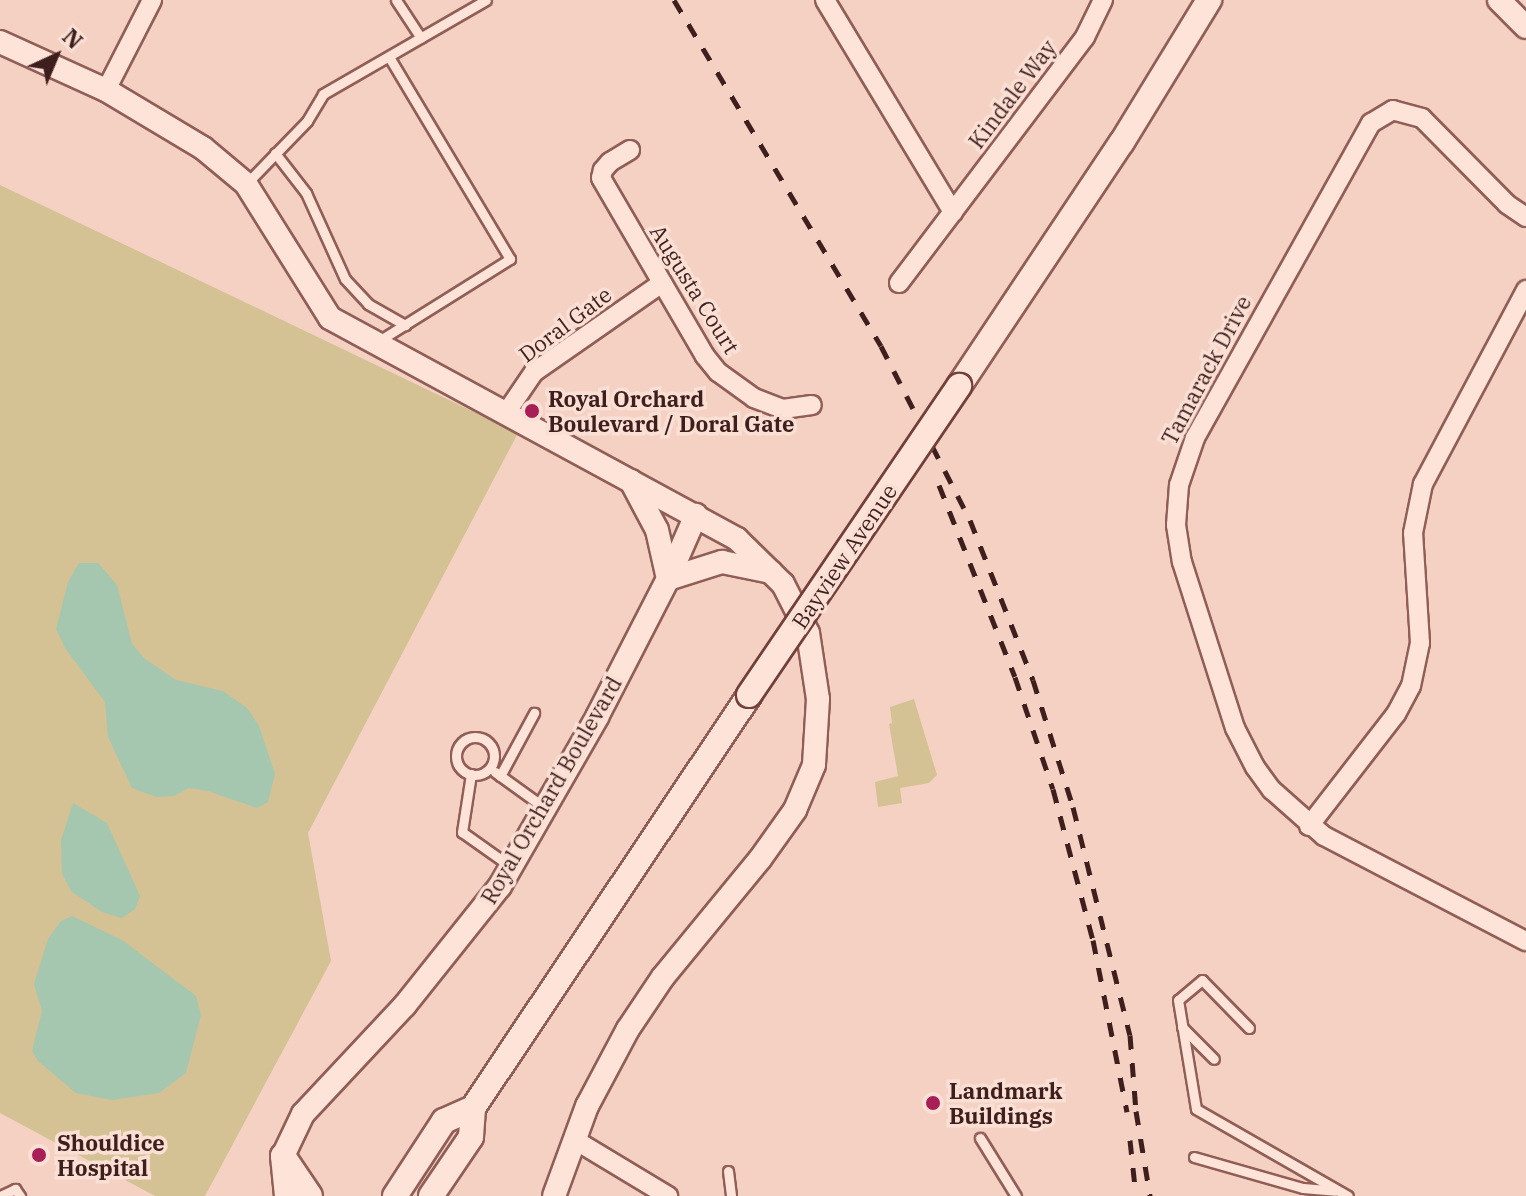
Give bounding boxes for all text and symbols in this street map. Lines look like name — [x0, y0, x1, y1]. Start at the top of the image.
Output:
north arrow — [16, 16, 96, 96]
text: N — [57, 22, 89, 55]
street label: Kindale Way — [963, 35, 1061, 153]
street label: Augusta Court — [645, 220, 745, 358]
street label: Doral Gate — [514, 281, 616, 367]
street label: Tamarack Drive — [1156, 291, 1256, 449]
place label: Royal Orchard Boulevard / Doral Gate — [548, 385, 794, 436]
marker: Royal Orchard Boulevard / Doral Gate — [523, 402, 541, 420]
street label: Bayview Avenue — [786, 479, 902, 633]
street label: Royal Orchard Boulevard — [475, 671, 627, 909]
place label: Landmark Buildings — [949, 1077, 1062, 1128]
marker: Landmark Buildings — [924, 1094, 942, 1112]
place label: Shouldice Hospital — [57, 1129, 165, 1180]
marker: Shouldice Hospital — [28, 1144, 50, 1166]

